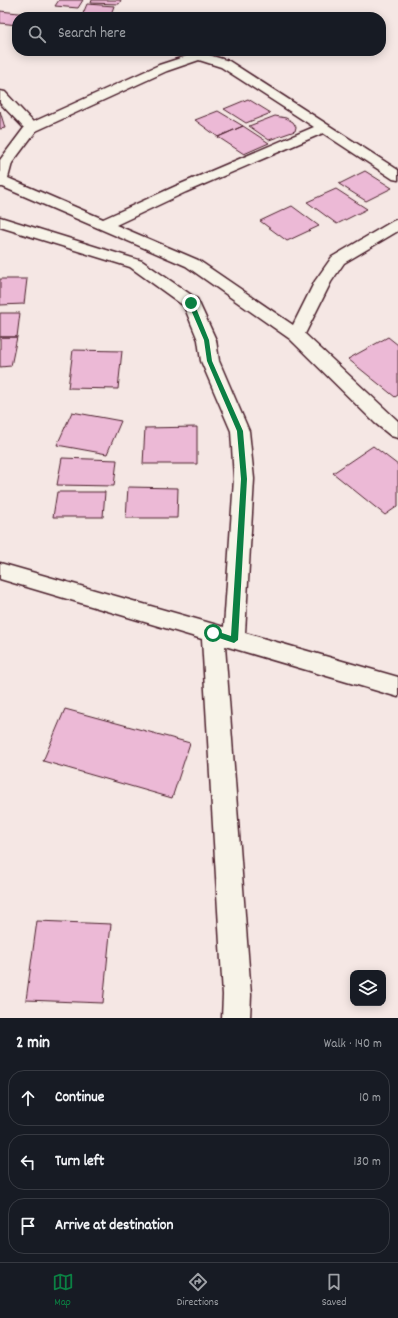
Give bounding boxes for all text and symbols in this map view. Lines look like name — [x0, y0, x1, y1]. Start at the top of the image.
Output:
search box — [12, 12, 386, 56]
icon: search — [26, 23, 48, 45]
text: Search here — [58, 23, 126, 45]
route end — [182, 294, 200, 312]
route start — [204, 624, 222, 642]
map controls — [350, 970, 386, 1006]
button: layers — [350, 970, 386, 1006]
text: 2 min — [16, 1032, 50, 1056]
text: Walk · 140 m — [324, 1035, 382, 1054]
icon: ahead — [17, 1087, 39, 1109]
text: Continue — [55, 1087, 104, 1109]
text: 10 m — [359, 1089, 381, 1108]
icon: left — [17, 1151, 39, 1173]
text: Turn left — [55, 1151, 104, 1173]
text: 130 m — [353, 1153, 381, 1172]
icon: arrive — [17, 1215, 39, 1237]
text: Arrive at destination — [55, 1215, 173, 1237]
tab: Map — [52, 1271, 74, 1311]
tab: Directions — [177, 1271, 219, 1311]
tab: Saved — [322, 1271, 346, 1311]

